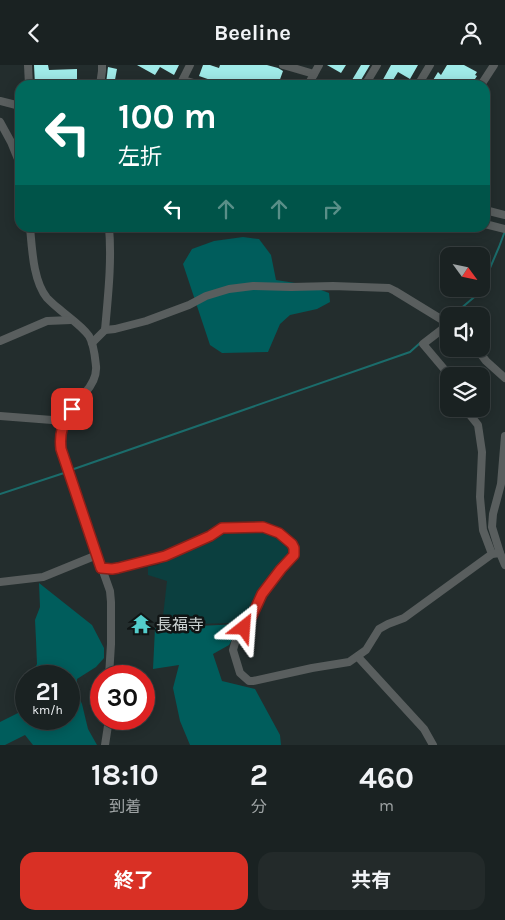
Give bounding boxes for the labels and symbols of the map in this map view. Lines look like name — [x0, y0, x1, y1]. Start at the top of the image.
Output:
north arrow — [440, 247, 490, 297]
pin — [51, 388, 93, 430]
position arrow — [217, 601, 269, 653]
temple icon: 長福寺 — [130, 613, 152, 635]
place label: 長福寺 — [156, 615, 204, 634]
speed limit sign: 30 — [90, 665, 155, 730]

